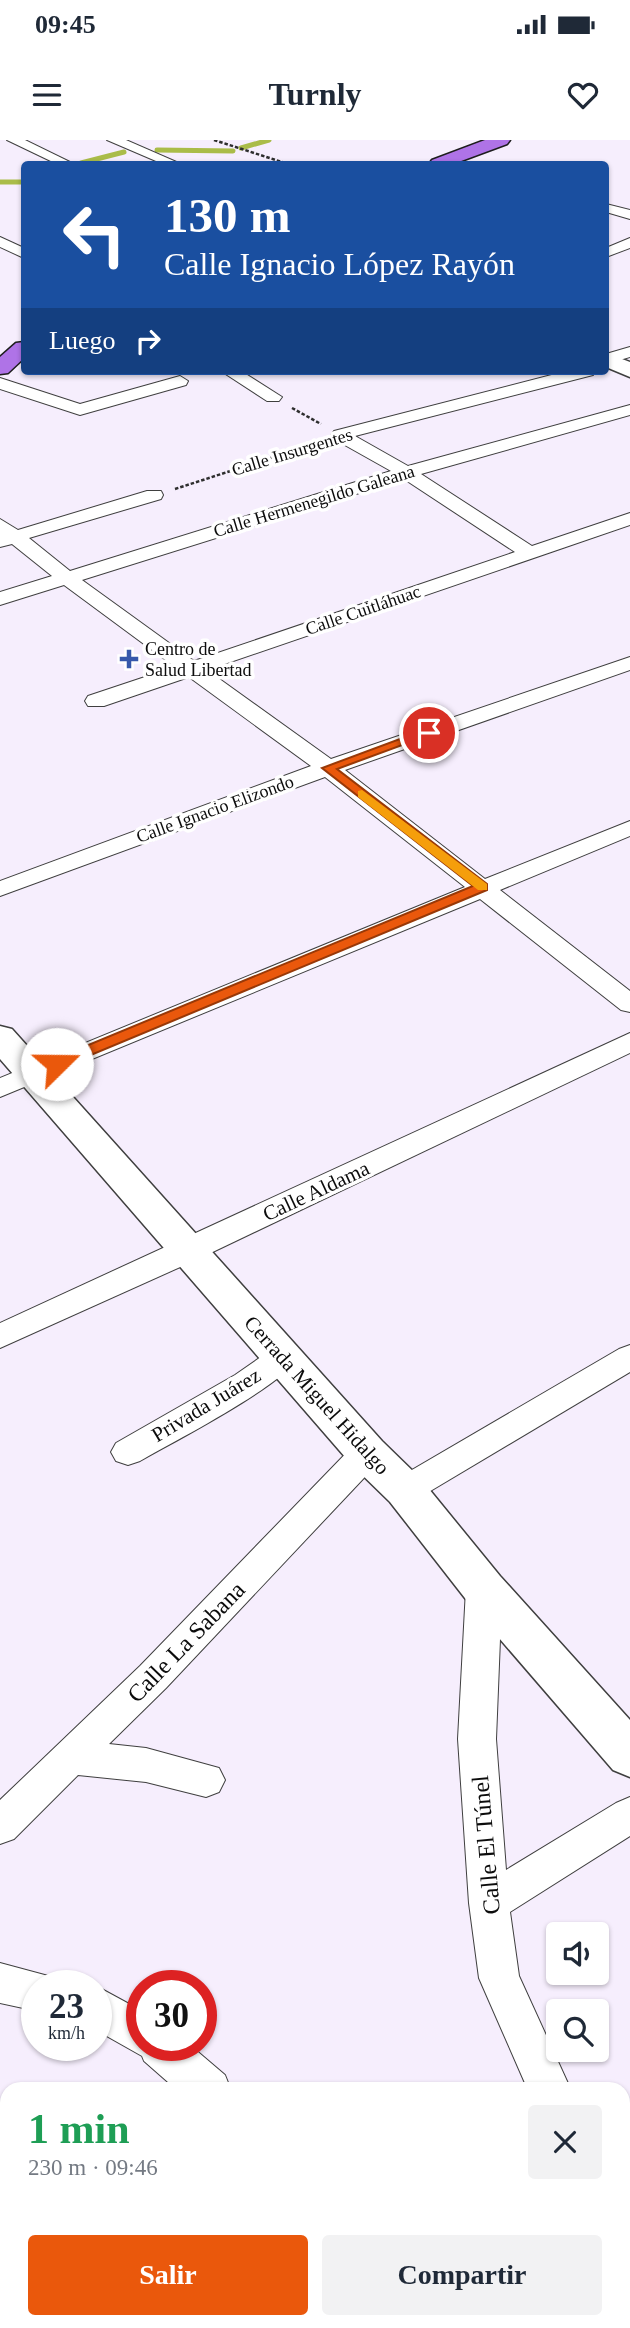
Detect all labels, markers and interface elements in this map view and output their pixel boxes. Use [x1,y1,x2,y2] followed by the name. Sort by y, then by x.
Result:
[35,10,96,39] text: 09:45
[28,76,66,114] icon: menu
[268,76,362,112] text: Turnly
[564,76,602,114] icon: heart
[164,188,291,243] text: 130 m
[49,189,140,280] icon: left
[164,246,515,282] text: Calle Ignacio López Rayón
[129,322,167,360] icon: right
[49,326,115,355] text: Luego
[229,424,355,480] street label: Calle Insurgentes
[211,461,417,541] street label: Calle Hermenegildo Galeana
[303,581,423,639] street label: Calle Cuitláhuac
[145,639,251,680] place label: Centro de Salud Libertad
[119,649,139,669] marker: Centro de Salud Libertad
[399,703,459,763] pin
[410,714,448,752] icon: arrive
[134,771,296,847] street label: Calle Ignacio Elizondo
[20,1027,94,1101] position arrow
[259,1156,374,1226] street label: Calle Aldama
[239,1311,395,1479] street label: Cerrada Miguel Hidalgo
[147,1363,265,1447] street label: Privada Juárez
[122,1576,250,1708] street label: Calle La Sabana
[467,1774,505,1916] street label: Calle El Túnel
[546,1922,609,2062] map controls
[546,1922,609,1985] button: sound
[126,1970,217,2061] speed limit sign: 30
[49,1987,84,2026] text: 23
[546,1999,609,2062] button: search
[48,2023,85,2043] text: km/h
[528,2105,602,2179] button: close
[28,2106,130,2152] text: 1 min
[28,2155,158,2180] text: 230 m · 09:46
[28,2235,308,2315] button: Salir
[322,2235,602,2315] button: Compartir

